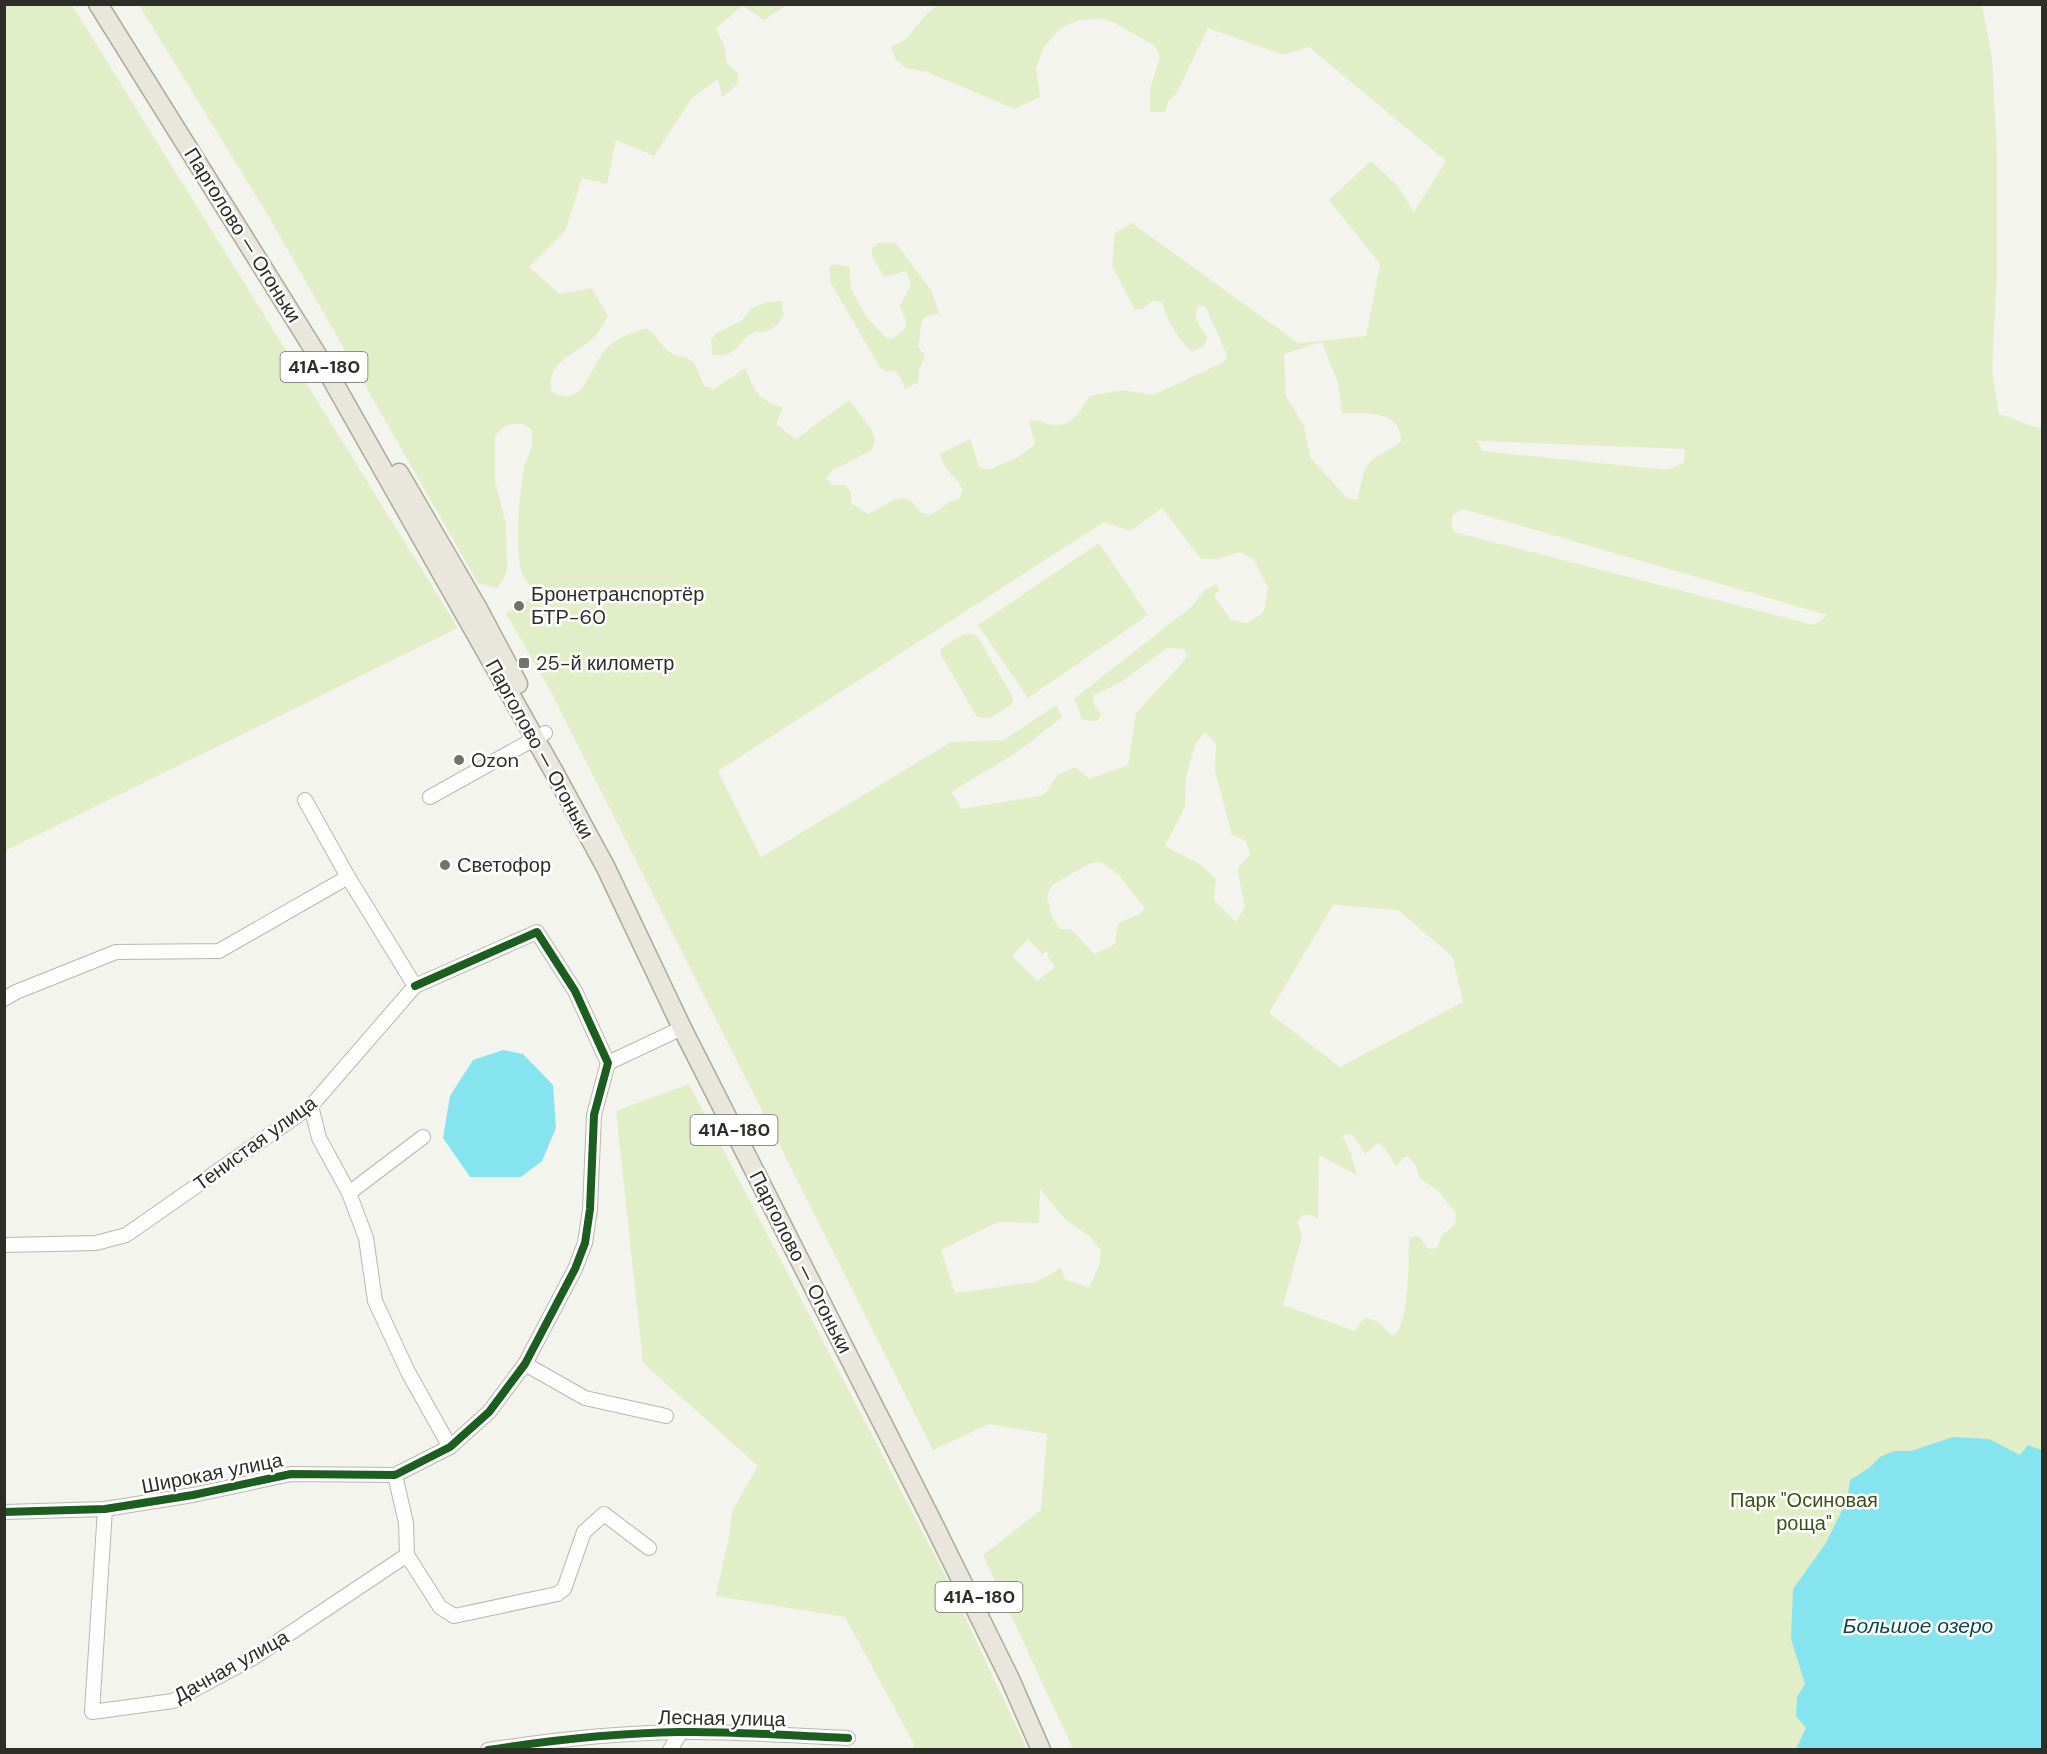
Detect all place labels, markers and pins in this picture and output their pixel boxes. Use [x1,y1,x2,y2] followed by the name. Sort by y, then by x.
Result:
[531,581,704,630] place label: Бронетранспортёр БТР-60
[512,599,526,613] marker: Бронетранспортёр БТР-60
[536,650,674,676] place label: 25-й километр
[517,656,531,670] marker: 25-й километр
[471,747,519,773] place label: Ozon
[452,753,466,767] marker: Ozon
[457,852,551,878] place label: Светофор
[438,858,452,872] marker: Светофор

